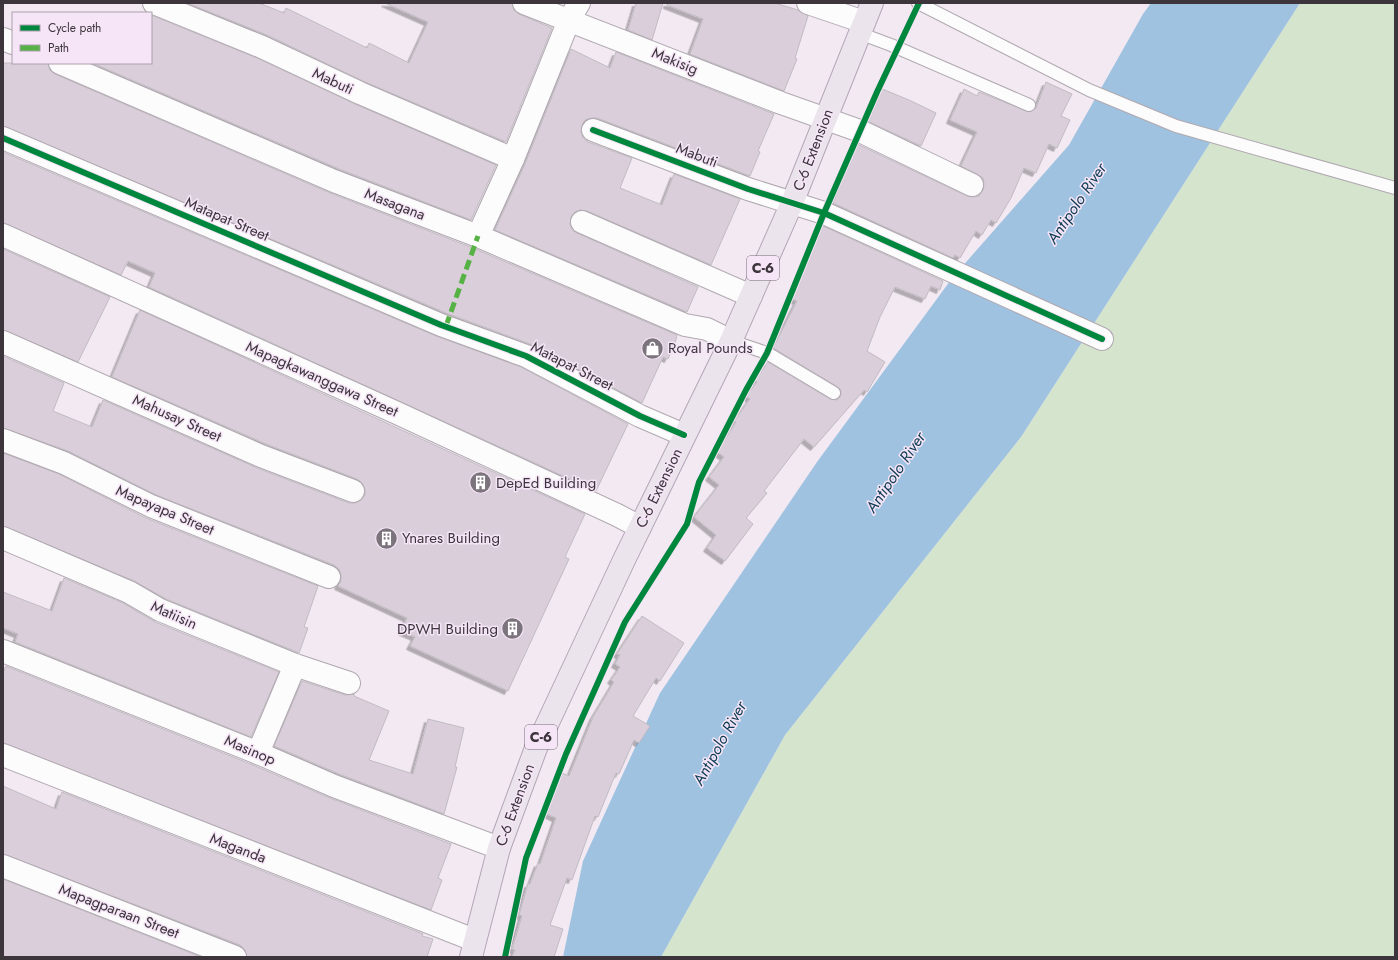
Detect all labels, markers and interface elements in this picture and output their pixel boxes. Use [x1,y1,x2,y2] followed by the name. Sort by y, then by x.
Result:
[12,12,152,64] legend
[48,19,101,37] text: Cycle path
[48,39,69,57] text: Path
[648,42,702,80] street label: Makisig
[309,62,357,100] street label: Mabuti
[787,106,839,194] street label: C-6 Extension
[673,137,721,173] street label: Mabuti
[1040,157,1113,249] water label: Antipolo River
[361,182,429,226] street label: Masagana
[181,191,273,247] street label: Matapat Street
[747,256,779,280] road number: C-6
[242,335,402,423] street label: Mapagkawanggawa Street
[639,335,665,361] shop icon: Royal Pounds
[527,336,617,396] street label: Matapat Street
[668,337,752,359] place label: Royal Pounds
[129,389,225,448] street label: Mahusay Street
[859,426,932,518] water label: Antipolo River
[630,444,688,532] street label: C-6 Extension
[467,470,493,496] building icon: DepEd Building
[496,472,596,494] place label: DepEd Building
[112,479,218,541] street label: Mapayapa Street
[374,525,400,551] building icon: Ynares Building
[402,527,500,549] place label: Ynares Building
[147,595,201,635] street label: Matiisin
[500,616,526,642] building icon: DPWH Building
[397,618,498,640] place label: DPWH Building
[686,696,753,790] water label: Antipolo River
[525,725,557,749] road number: C-6
[221,729,280,771] street label: Masinop
[490,761,540,849] street label: C-6 Extension
[207,827,269,869] street label: Maganda
[56,878,183,944] street label: Mapagparaan Street

